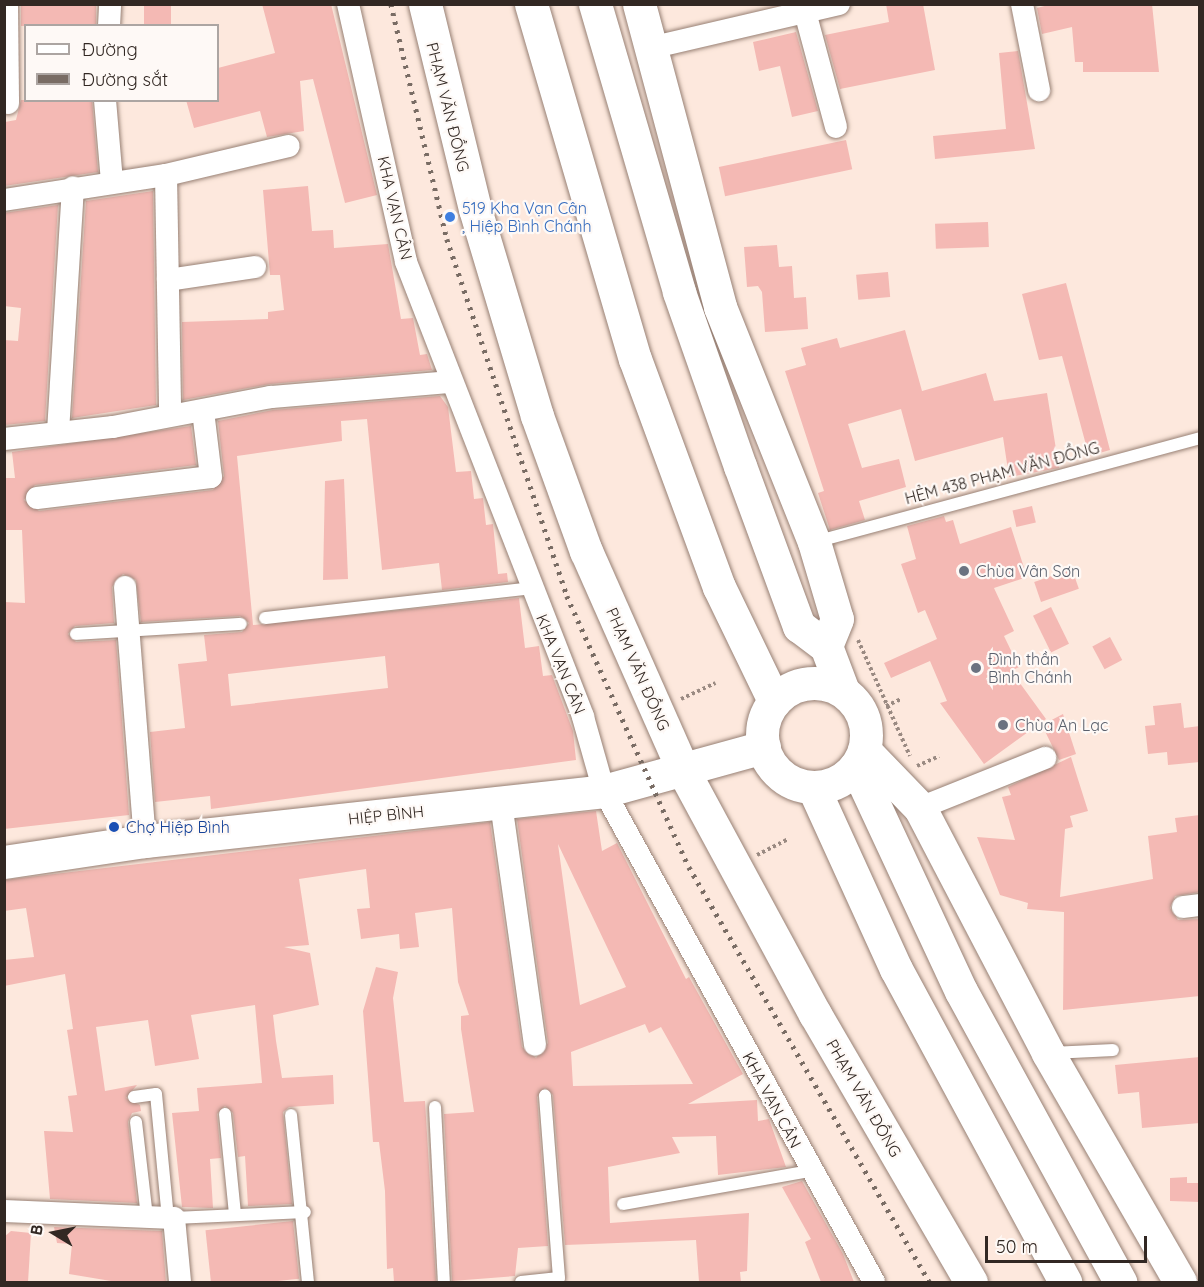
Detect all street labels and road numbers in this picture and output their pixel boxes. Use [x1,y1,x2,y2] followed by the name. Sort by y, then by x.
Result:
[423,40,473,174] street label: PHẠM VĂN ĐỒNG
[374,154,416,262] street label: KHA VẠN CÂN
[903,438,1101,508] street label: HẺM 438 PHẠM VĂN ĐỒNG
[602,605,674,733] street label: PHẠM VĂN ĐỒNG
[532,611,590,717] street label: KHA VẠN CÂN
[347,801,425,829] street label: HIỆP BÌNH
[823,1036,905,1160] street label: PHẠM VĂN ĐỒNG
[739,1049,805,1151] street label: KHA VẠN CÂN

